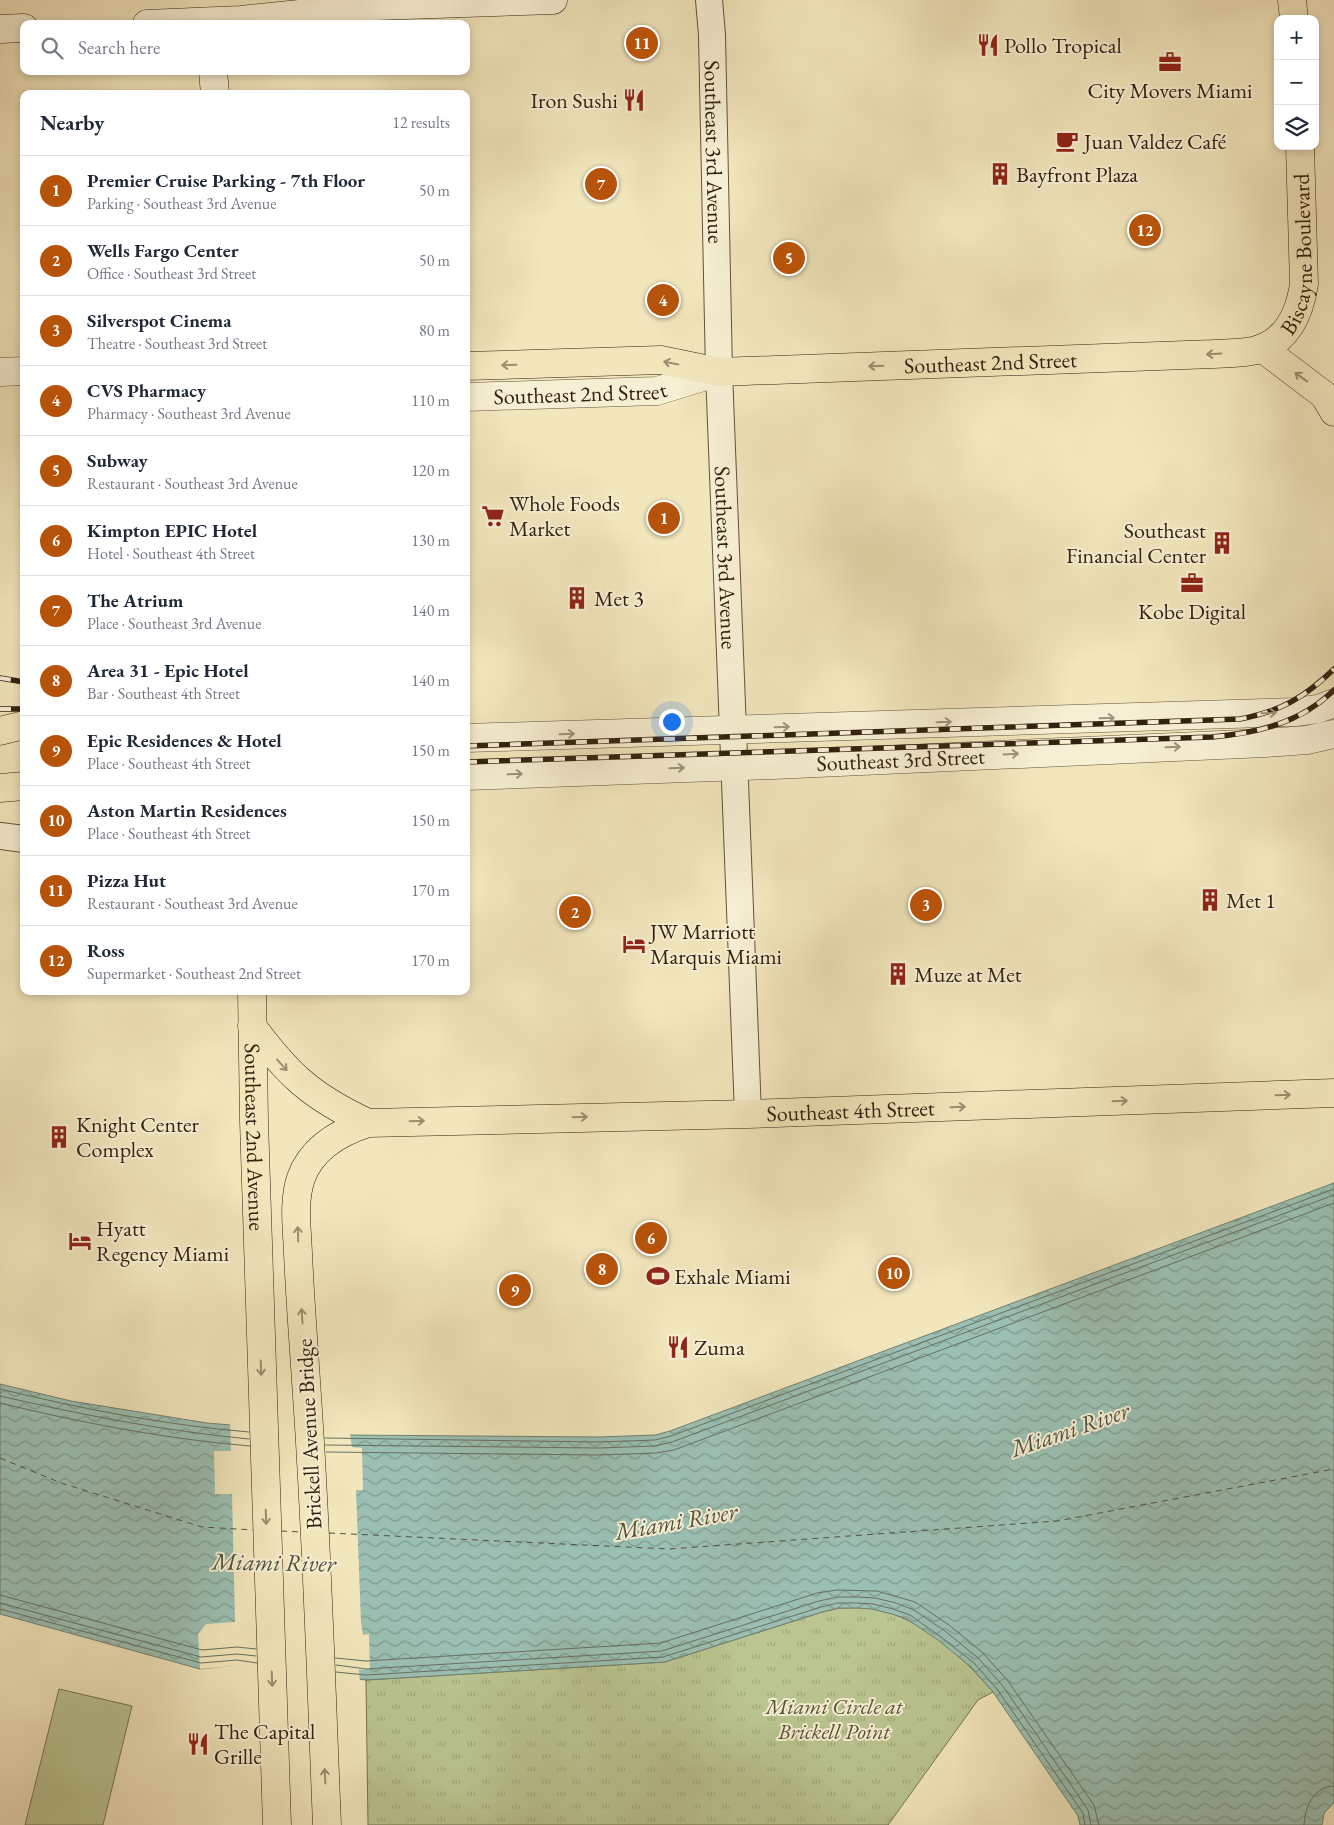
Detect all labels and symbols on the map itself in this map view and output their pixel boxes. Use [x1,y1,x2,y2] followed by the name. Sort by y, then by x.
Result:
[626,24,658,62] pin: 11
[1004,31,1122,60] place label: Pollo Tropical
[975,32,1001,58] restaurant icon: Pollo Tropical
[1157,49,1183,75] office icon: City Movers Miami
[698,60,731,244] street label: Southeast 3rd Avenue
[1088,76,1252,105] place label: City Movers Miami
[531,86,618,115] place label: Iron Sushi
[621,87,647,113] restaurant icon: Iron Sushi
[1082,127,1227,156] place label: Juan Valdez Café
[1054,128,1080,154] cafe icon: Juan Valdez Café
[1016,160,1138,189] place label: Bayfront Plaza
[987,161,1013,187] building icon: Bayfront Plaza
[585,165,617,203] pin: 7
[1273,172,1318,340] street label: Biscayne Boulevard
[1129,211,1161,249] pin: 12
[773,239,805,277] pin: 5
[647,281,679,319] pin: 4
[904,344,1078,380] street label: Southeast 2nd Street
[1206,349,1222,359] one-way arrow
[664,357,680,367] one-way arrow
[501,360,518,370] one-way arrow
[869,362,885,371] one-way arrow
[1295,372,1309,382] one-way arrow
[493,374,670,411] street label: Southeast 2nd Street
[708,465,744,650] street label: Southeast 3rd Avenue
[509,489,620,543] place label: Whole Foods Market
[648,499,680,537] pin: 1
[480,503,506,529] supermarket icon: Whole Foods Market
[1066,516,1207,570] place label: Southeast Financial Center
[1209,530,1235,556] building icon: Southeast Financial Center
[1179,570,1205,596] office icon: Kobe Digital
[594,584,644,613] place label: Met 3
[564,585,590,611] building icon: Met 3
[1138,597,1246,626] place label: Kobe Digital
[1261,708,1277,718] one-way arrow
[659,709,685,735] your location
[1099,713,1115,722] one-way arrow
[936,718,952,727] one-way arrow
[774,722,790,732] one-way arrow
[559,729,575,739] one-way arrow
[816,741,986,778] street label: Southeast 3rd Street
[1164,742,1181,752] one-way arrow
[1003,750,1019,759] one-way arrow
[669,764,685,773] one-way arrow
[506,769,523,779] one-way arrow
[910,886,942,924] pin: 3
[1226,886,1276,915] place label: Met 1
[1197,887,1223,913] building icon: Met 1
[559,893,591,931] pin: 2
[648,917,782,971] place label: JW Marriott Marquis Miami
[621,931,647,957] hotel icon: JW Marriott Marquis Miami
[914,960,1022,989] place label: Muze at Met
[885,961,911,987] building icon: Muze at Met
[238,1043,272,1232] street label: Southeast 2nd Avenue
[276,1058,288,1071] one-way arrow
[1275,1091,1291,1100] one-way arrow
[766,1093,935,1128] street label: Southeast 4th Street
[1112,1096,1128,1106] one-way arrow
[950,1102,966,1111] one-way arrow
[76,1110,200,1164] place label: Knight Center Complex
[571,1112,587,1122] one-way arrow
[409,1117,425,1126] one-way arrow
[46,1124,72,1150] building icon: Knight Center Complex
[96,1214,229,1268] place label: Hyatt Regency Miami
[635,1219,667,1257] pin: 6
[293,1226,303,1242] one-way arrow
[67,1228,93,1254] hotel icon: Hyatt Regency Miami
[586,1250,618,1288] pin: 8
[878,1254,910,1292] pin: 10
[674,1262,791,1291] place label: Exhale Miami
[645,1263,671,1289] sports icon: Exhale Miami
[499,1271,531,1309] pin: 9
[297,1308,306,1324] one-way arrow
[694,1333,745,1362] place label: Zuma
[665,1334,691,1360] restaurant icon: Zuma
[290,1337,328,1530] street label: Brickell Avenue Bridge
[257,1359,266,1375] one-way arrow
[1005,1394,1135,1464] water label: Miami River
[610,1495,741,1547] water label: Miami River
[261,1509,271,1525] one-way arrow
[210,1545,338,1579] water label: Miami River
[267,1671,276,1687] one-way arrow
[763,1692,904,1746] park label: Miami Circle at Brickell Point
[214,1717,315,1771] place label: The Capital Grille
[185,1731,211,1757] restaurant icon: The Capital Grille
[321,1769,330,1785] one-way arrow

